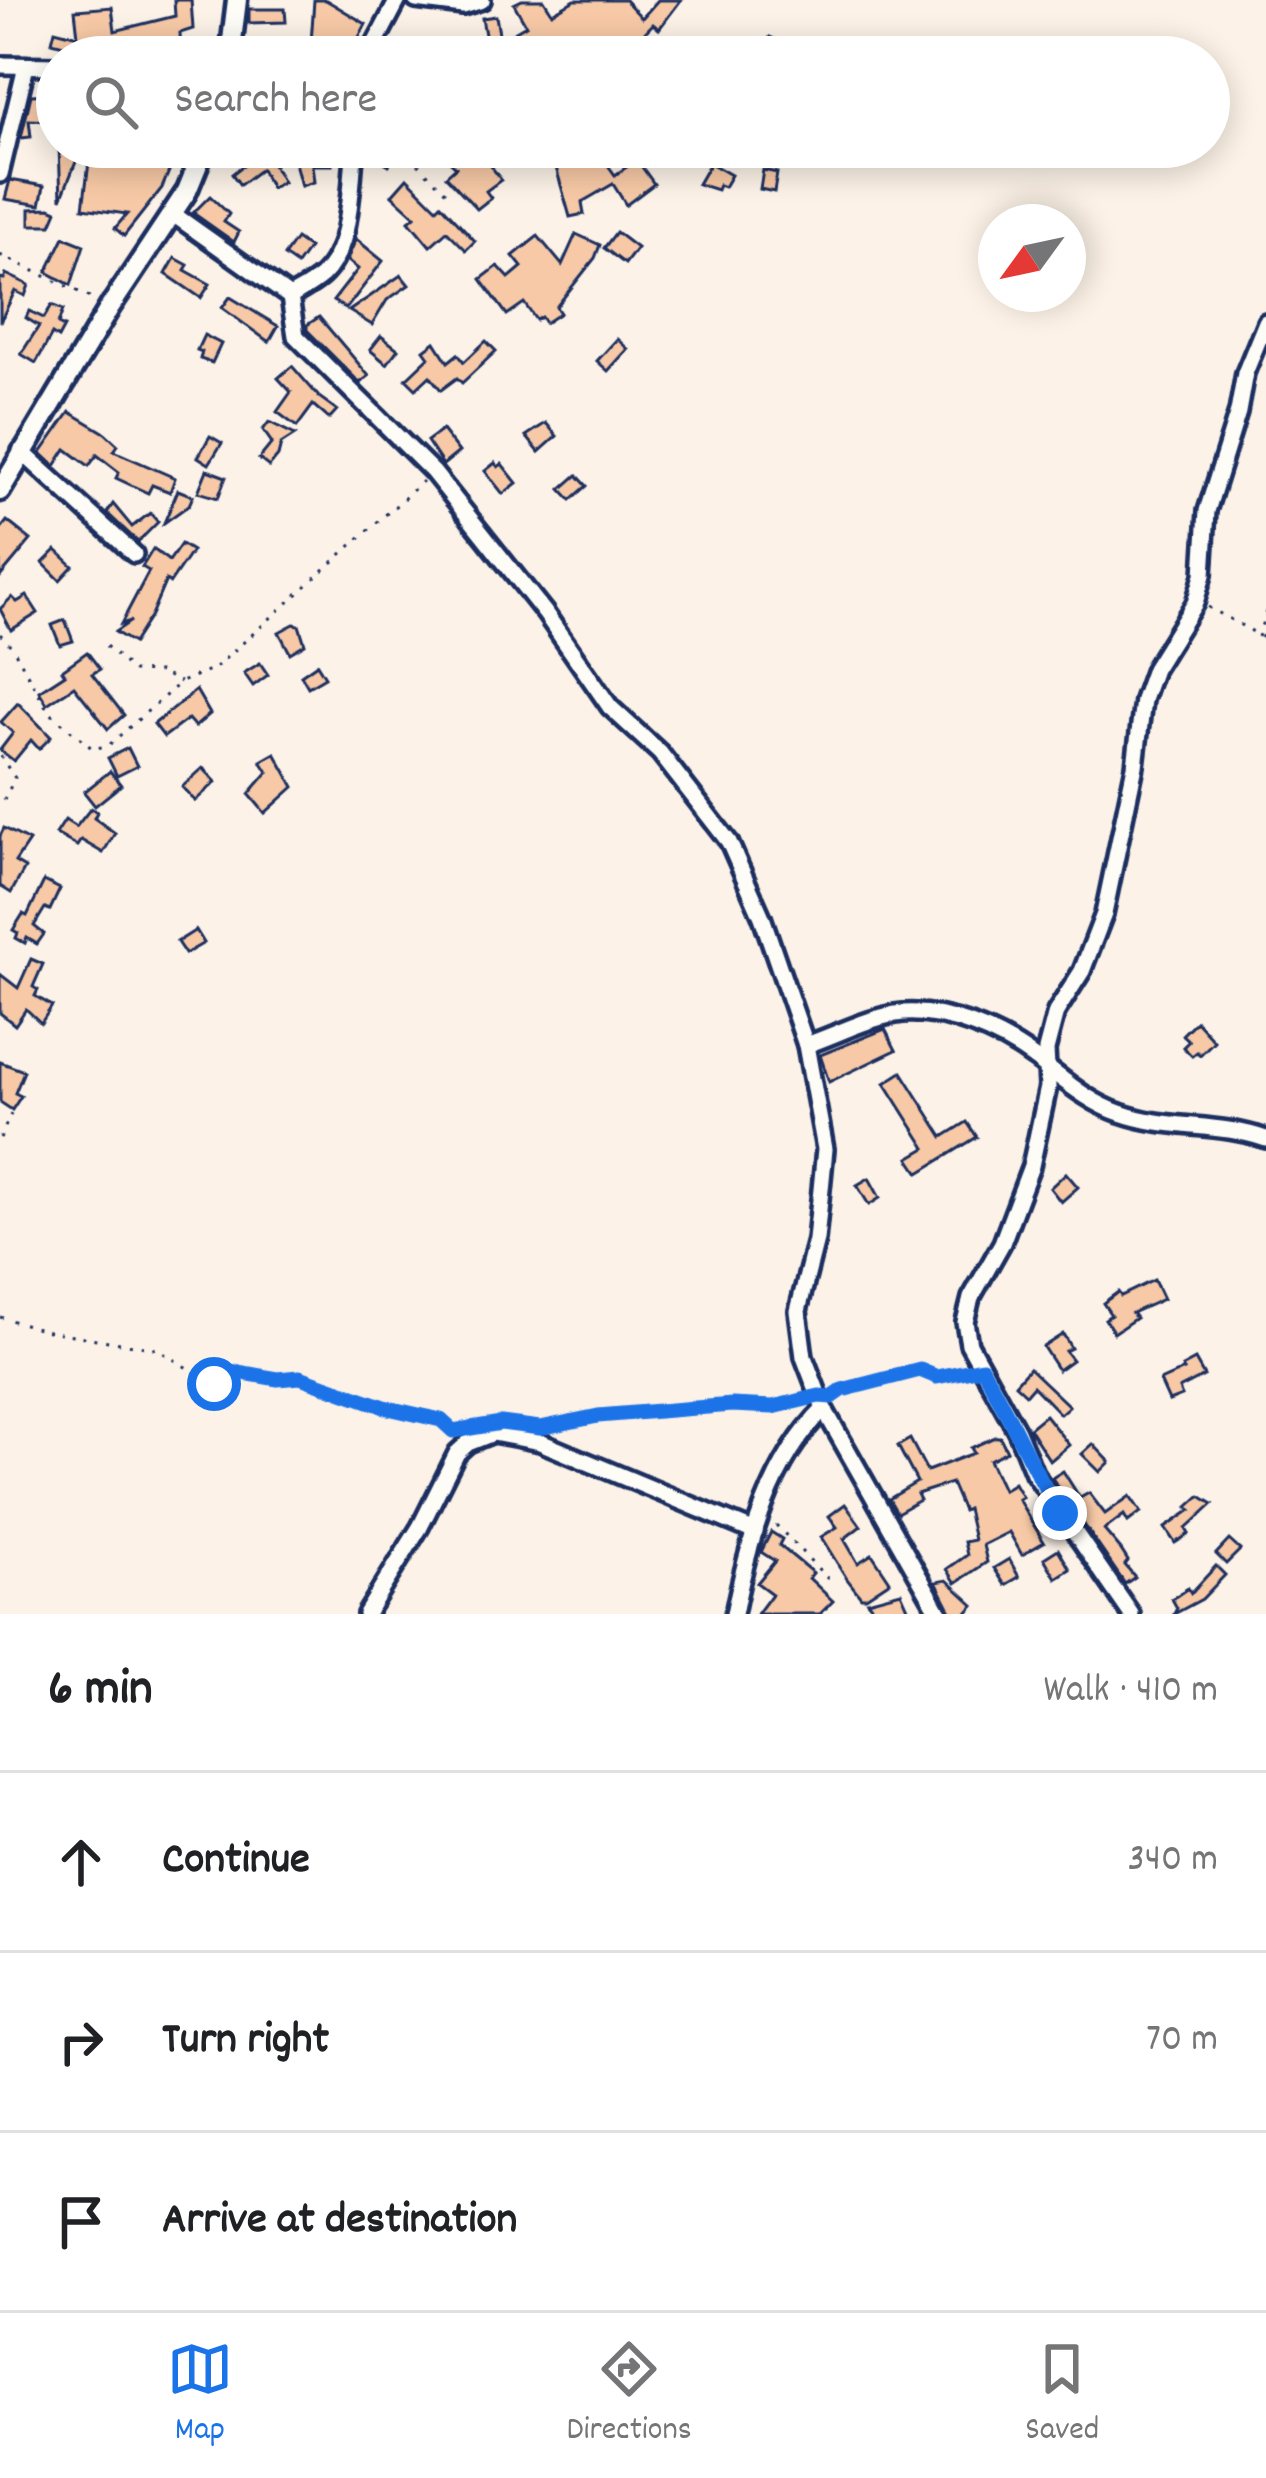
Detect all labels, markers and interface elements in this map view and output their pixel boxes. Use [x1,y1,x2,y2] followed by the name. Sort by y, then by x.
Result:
[36,36,1230,168] search box
[78,69,144,135] icon: search
[174,70,377,134] text: Search here
[978,204,1086,312] north arrow
[187,1357,241,1411] route start
[1033,1486,1087,1540] route end
[48,1656,153,1728] text: 6 min
[1044,1665,1218,1720] text: Walk · 410 m
[48,1829,114,1895] icon: ahead
[162,1830,310,1894] text: Continue
[1128,1834,1218,1889] text: 340 m
[48,2009,114,2075] icon: right
[162,2010,329,2074] text: Turn right
[1146,2014,1218,2069] text: 70 m
[48,2189,114,2255] icon: arrive
[162,2190,517,2254] text: Arrive at destination
[167,2336,233,2455] tab: Map
[567,2336,692,2455] tab: Directions
[1025,2336,1099,2455] tab: Saved

